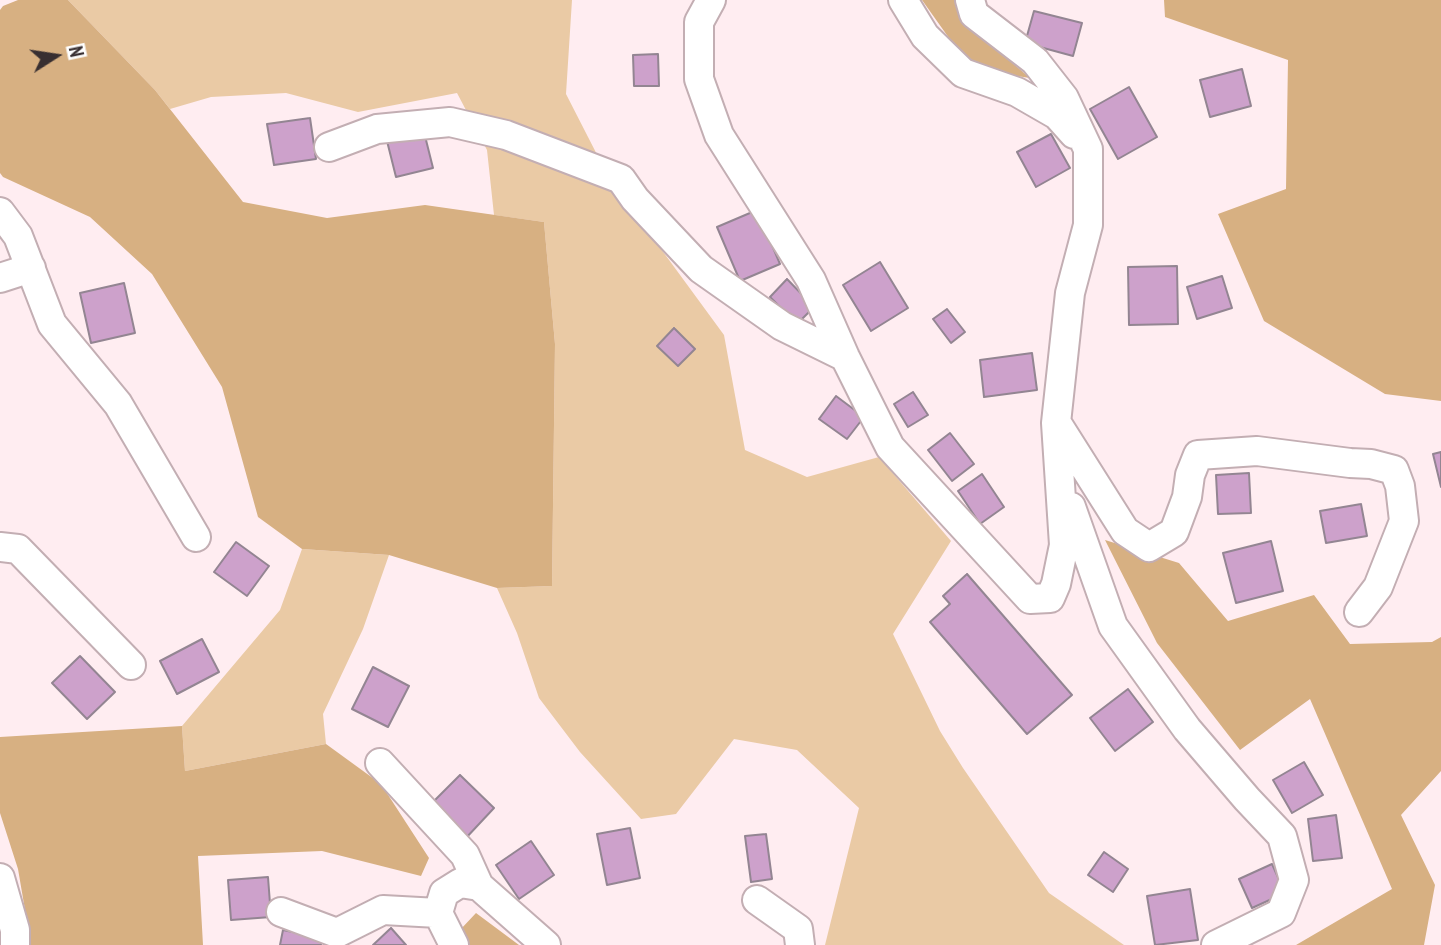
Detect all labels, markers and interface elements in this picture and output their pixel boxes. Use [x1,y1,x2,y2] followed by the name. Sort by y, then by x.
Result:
[21,21,91,91] north arrow
[64,44,89,59] text: N

